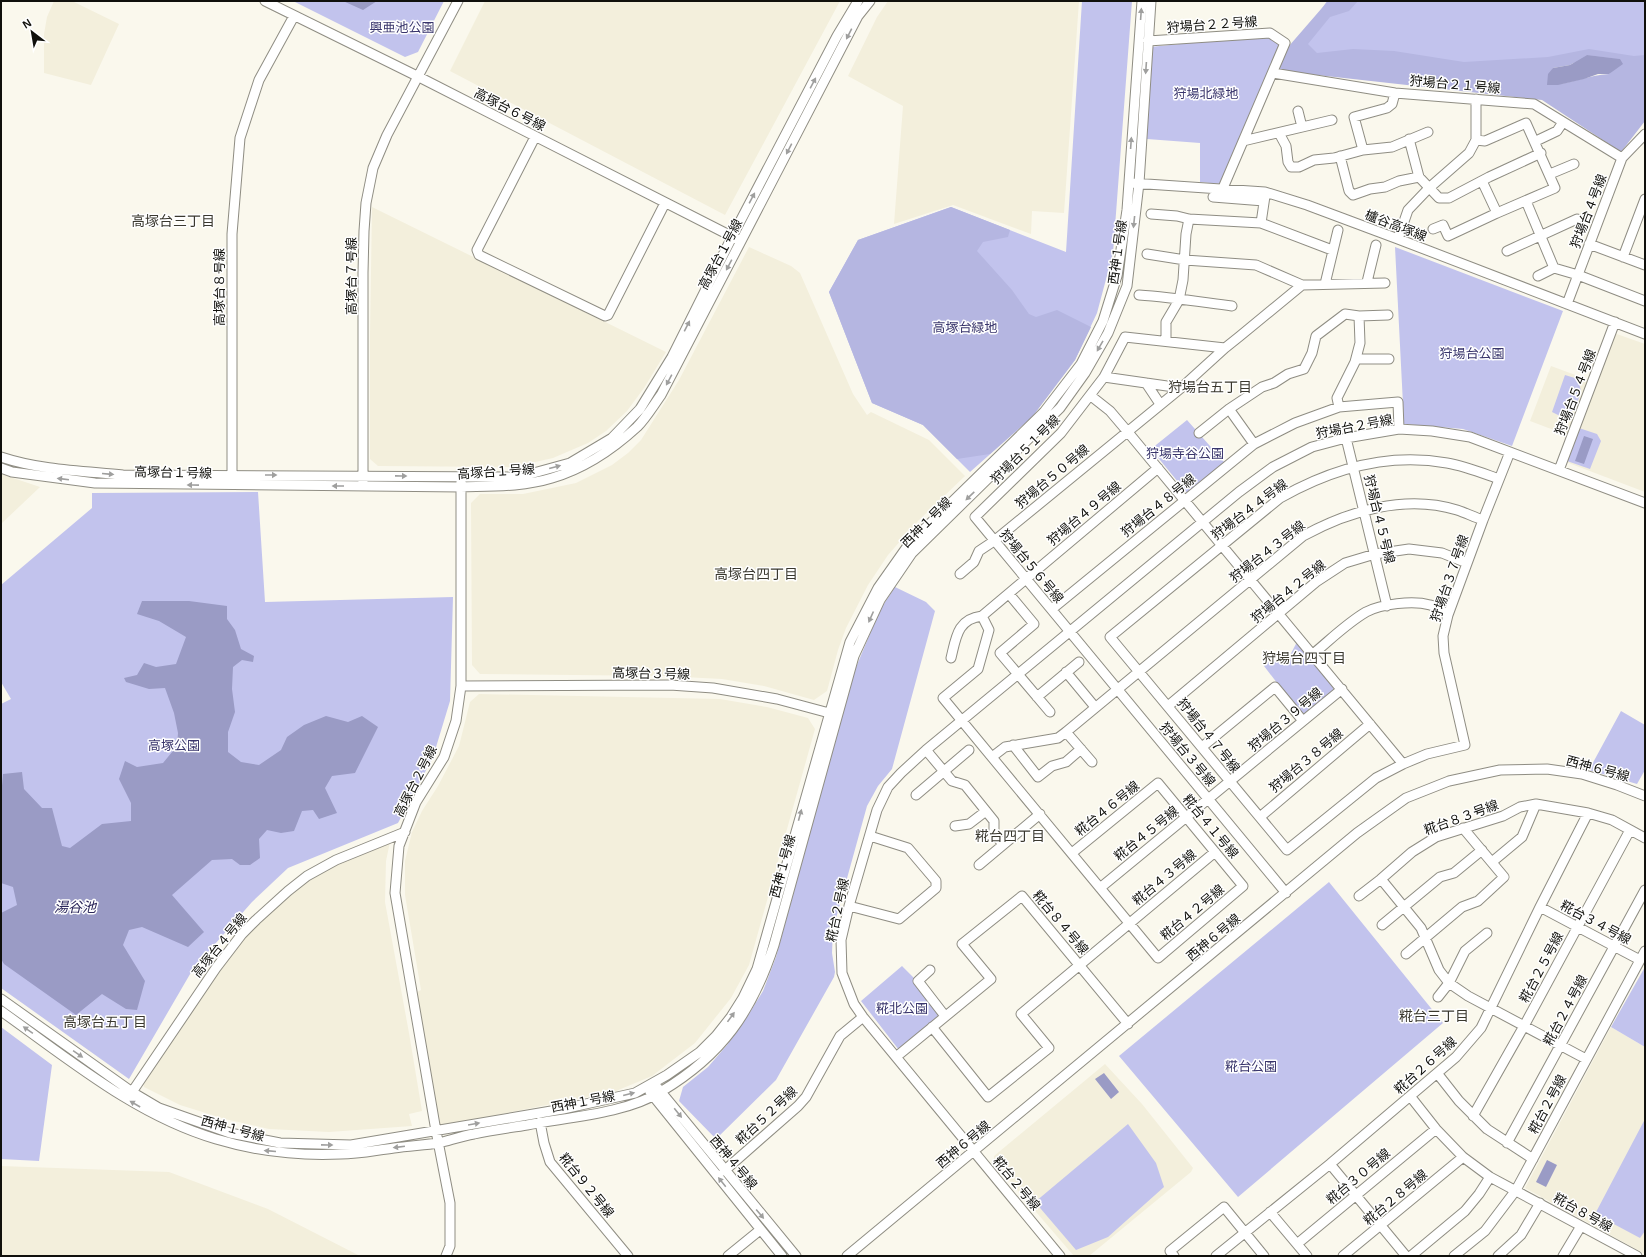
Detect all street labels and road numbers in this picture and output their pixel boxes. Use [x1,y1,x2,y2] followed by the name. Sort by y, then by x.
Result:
[1166,14,1258,35] street label: 狩場台２２号線
[1409,73,1501,96] street label: 狩場台２１号線
[472,85,548,134] street label: 高塚台６号線
[1567,172,1609,250] street label: 狩場台４号線
[1363,207,1429,244] street label: 櫨谷高塚線
[696,216,745,292] street label: 高塚台１号線
[1106,219,1129,285] street label: 西神１号線
[344,237,359,315] street label: 高塚台７号線
[212,248,227,326] street label: 高塚台８号線
[1552,347,1599,437] street label: 狩場台５４号線
[988,412,1063,487] street label: 狩場台５１号線
[1314,412,1394,441] street label: 狩場台２号線
[1013,441,1092,511] street label: 狩場台５０号線
[457,461,535,482] street label: 高塚台１号線
[134,464,212,481] street label: 高塚台１号線
[1118,471,1198,540] street label: 狩場台４８号線
[1361,473,1398,565] street label: 狩場台４５号線
[1208,476,1290,543] street label: 狩場台４４号線
[1045,478,1124,548] street label: 狩場台４９号線
[898,494,955,551] street label: 西神１号線
[1227,517,1308,585] street label: 狩場台４３号線
[997,527,1067,606] street label: 狩場台５６号線
[1428,533,1471,624] street label: 狩場台３７号線
[1248,557,1328,626] street label: 狩場台４２号線
[612,665,690,682] street label: 高塚台３号線
[1246,684,1325,754] street label: 狩場台３９号線
[1174,695,1243,775] street label: 狩場台４７号線
[1157,720,1218,789] street label: 狩場台３号線
[1267,725,1346,795] street label: 狩場台３８号線
[391,743,440,819] street label: 高塚台２号線
[1565,753,1631,784] street label: 西神６号線
[1072,778,1142,839] street label: 糀台４６号線
[1180,792,1241,861] street label: 糀台４１号線
[1422,797,1500,838] street label: 糀台８３号線
[1111,803,1181,864] street label: 糀台４５号線
[767,833,798,899] street label: 西神１号線
[1130,847,1199,908] street label: 糀台４３号線
[823,877,852,943] street label: 糀台２号線
[1158,882,1227,943] street label: 糀台４２号線
[1030,888,1091,957] street label: 糀台８４号線
[1558,898,1634,947] street label: 糀台３４号線
[189,910,250,980] street label: 高塚台４号線
[1184,911,1243,964] street label: 西神６号線
[1517,929,1566,1005] street label: 糀台２５号線
[1541,972,1590,1048] street label: 糀台２４号線
[1391,1034,1459,1097] street label: 糀台２６号線
[1526,1072,1569,1136] street label: 糀台２号線
[733,1083,800,1147] street label: 糀台５２号線
[550,1088,616,1115] street label: 西神１号線
[200,1113,266,1144] street label: 西神１号線
[934,1118,993,1171] street label: 西神６号線
[707,1133,760,1192] street label: 西神４号線
[1324,1146,1393,1207] street label: 糀台３０号線
[556,1150,617,1220] street label: 糀台９２号線
[990,1154,1043,1213] street label: 糀台２号線
[1361,1167,1430,1228] street label: 糀台２８号線
[1551,1190,1615,1235] street label: 糀台８号線

